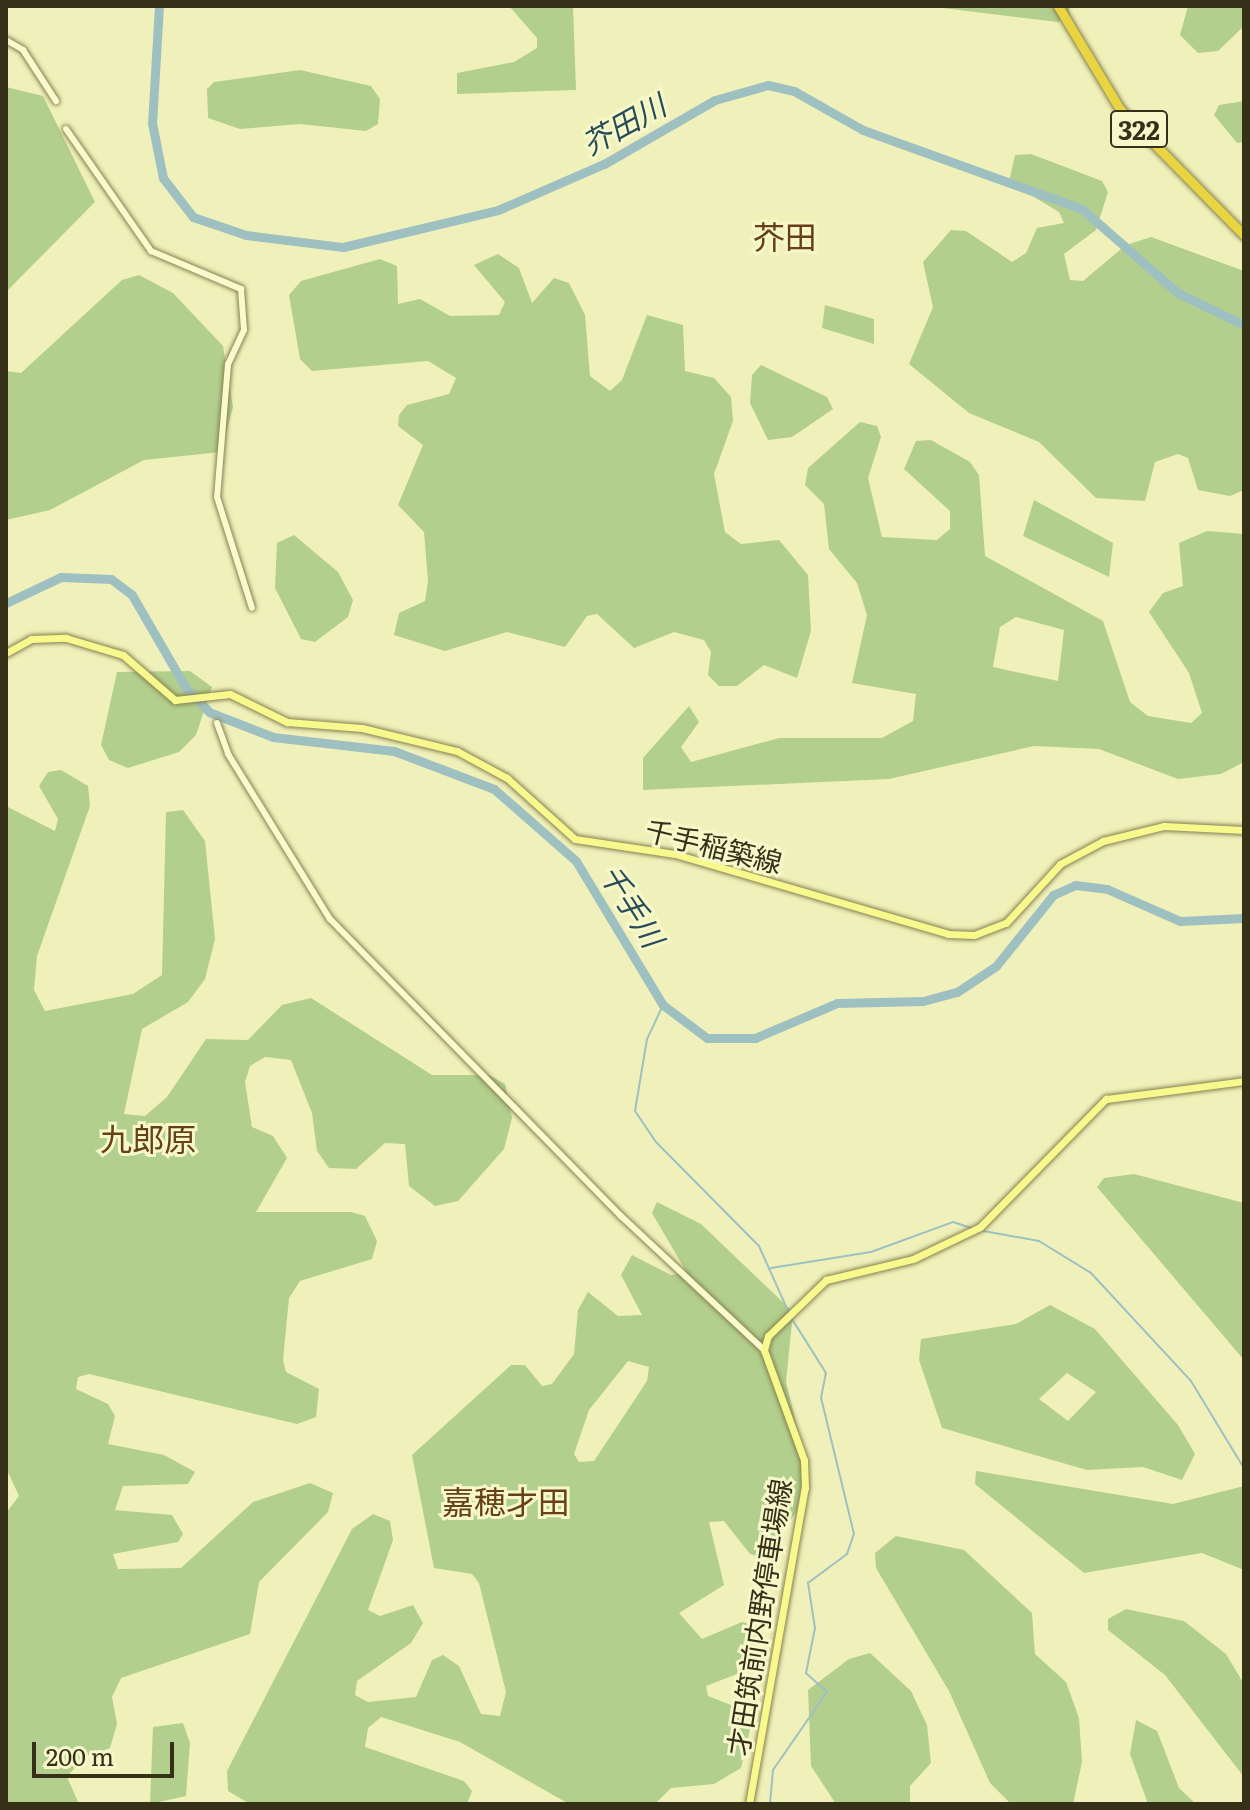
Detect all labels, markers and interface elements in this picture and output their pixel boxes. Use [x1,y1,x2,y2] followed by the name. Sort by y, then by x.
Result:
[575,85,671,161] water label: 芥田川
[1109,107,1169,151] road number: 322
[753,216,817,254] district label: 芥田
[642,812,786,878] street label: 千手稲築線
[594,857,672,953] water label: 千手川
[100,1118,196,1156] district label: 九郎原
[720,1476,796,1758] street label: 才田筑前内野停車場線
[442,1481,570,1519] district label: 嘉穂才田
[36,1726,178,1776] scale bar
[46,1738,114,1773] text: 200 m

